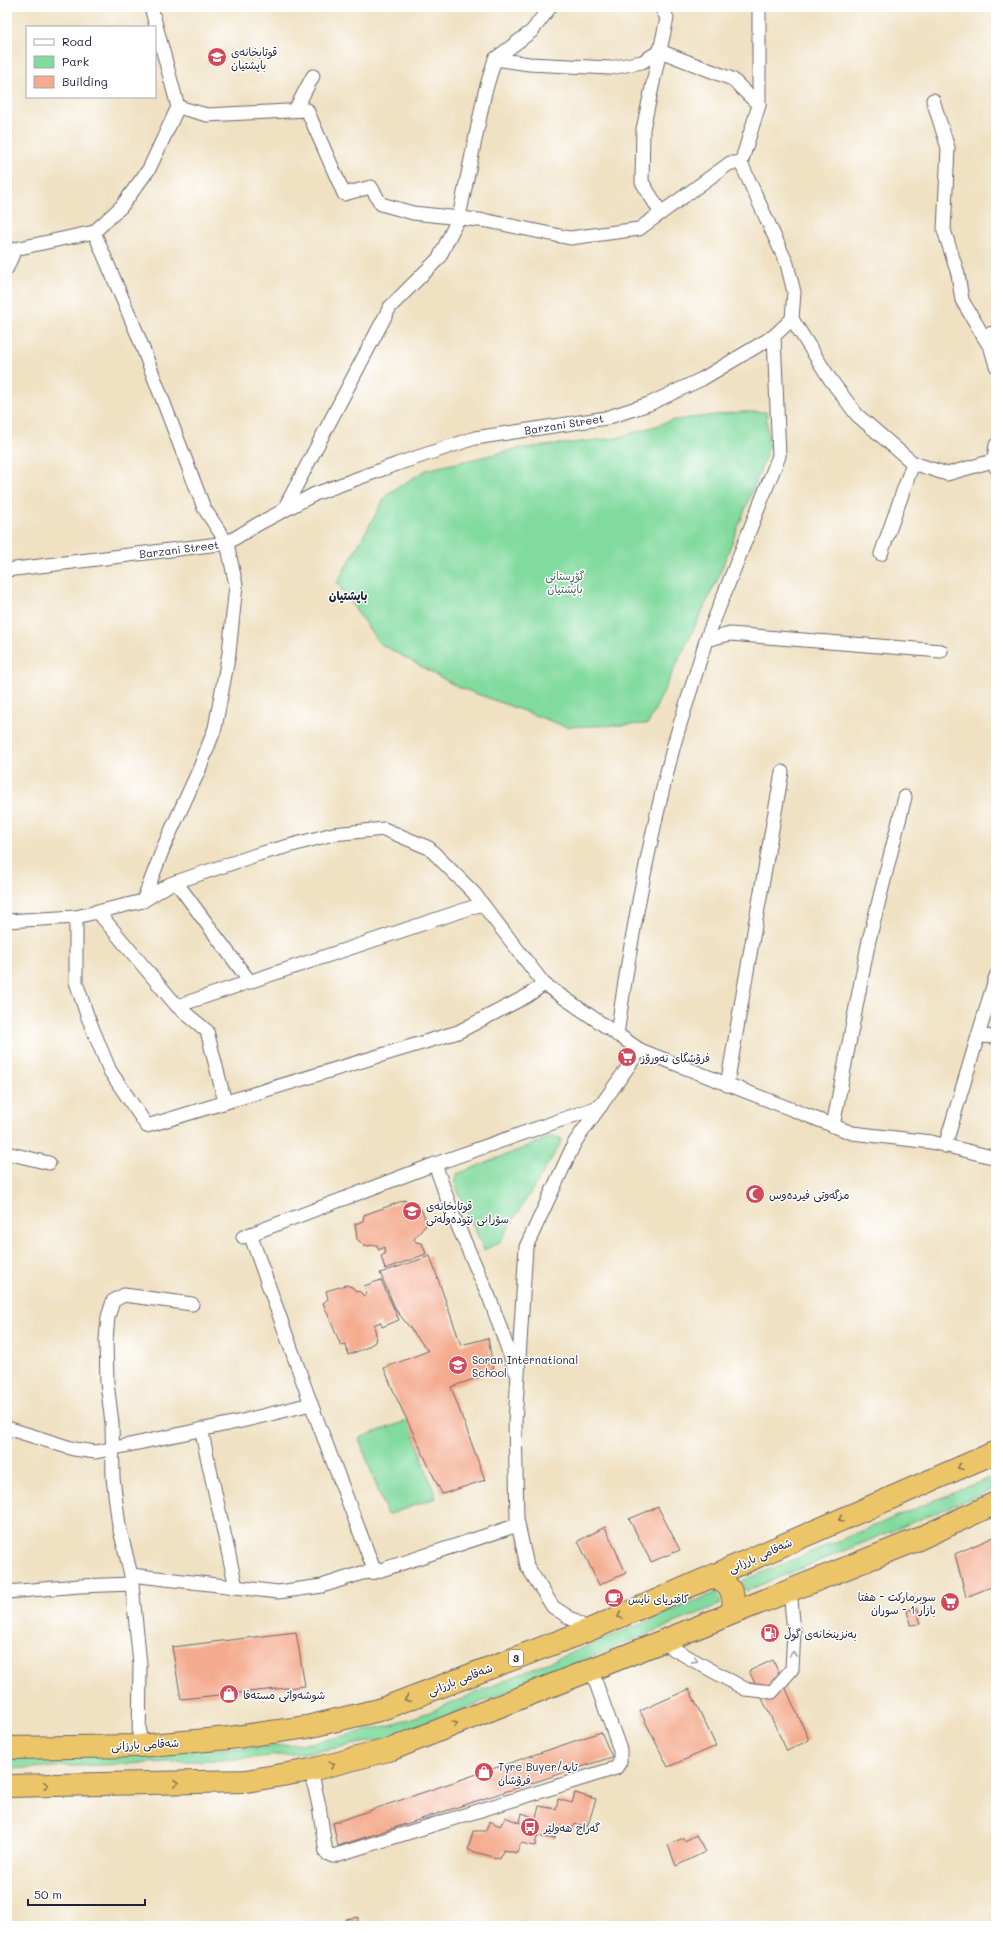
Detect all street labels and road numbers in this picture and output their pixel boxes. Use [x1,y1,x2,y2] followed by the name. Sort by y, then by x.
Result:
[523,410,605,438] street label: Barzani Street
[138,537,220,561] street label: Barzani Street
[726,1534,795,1577] street label: شەقامی بارزانی
[509,1650,523,1666] road number: 3
[425,1660,495,1699] street label: شەقامی بارزانی
[111,1735,179,1754] street label: شەقامی بارزانی

